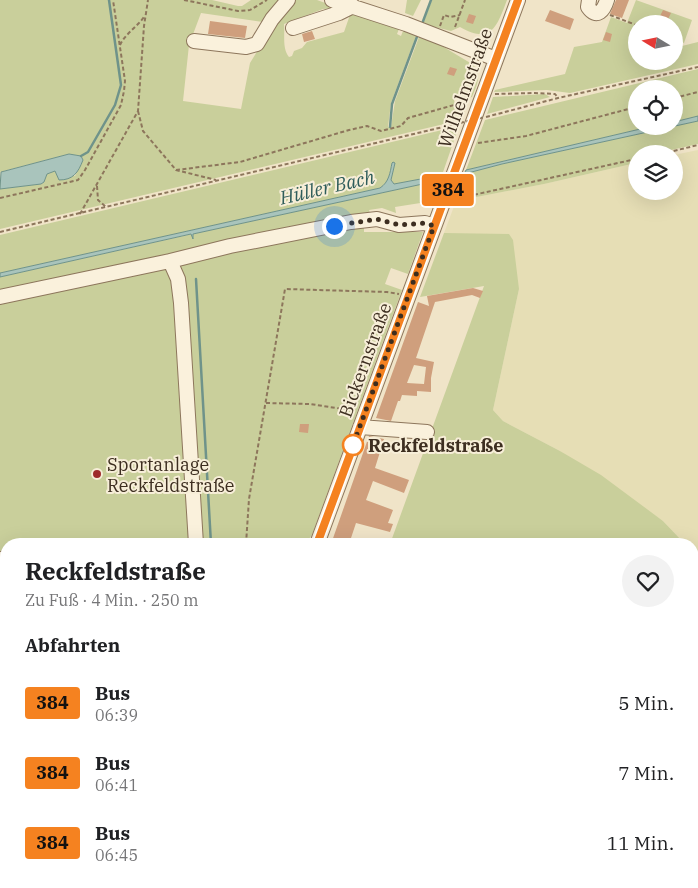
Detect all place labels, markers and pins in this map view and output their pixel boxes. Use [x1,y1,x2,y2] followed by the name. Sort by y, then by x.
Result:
[342,434,364,456] marker: Reckfeldstraße
[368,434,504,457] place label: Reckfeldstraße
[107,453,234,497] place label: Sportanlage Reckfeldstraße
[91,468,103,480] marker: Sportanlage Reckfeldstraße

